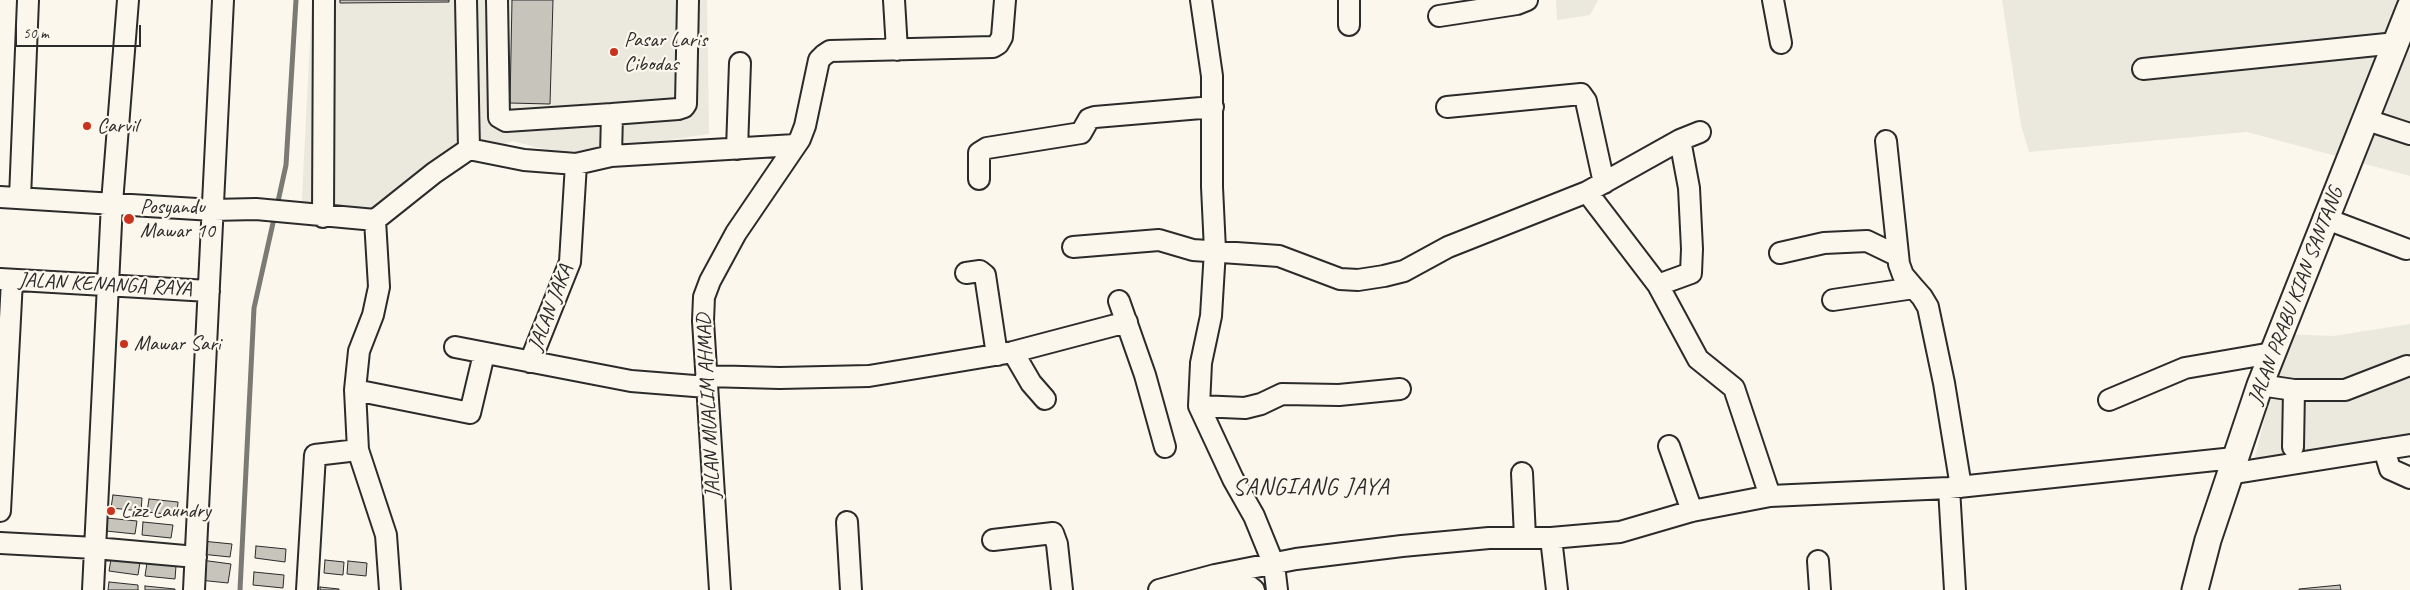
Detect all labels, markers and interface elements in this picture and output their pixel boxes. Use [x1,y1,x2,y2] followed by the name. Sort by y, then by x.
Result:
[18,15,144,47] scale bar
[23,24,49,43] text: 50 m
[624,27,707,77] place label: Pasar Laris Cibodas
[608,46,620,58] marker: Pasar Laris Cibodas
[97,113,138,139] place label: Carvil
[81,120,93,132] marker: Carvil
[2243,184,2349,408] street label: JALAN PRABU KIAN SANTANG
[140,194,215,244] place label: Posyandu Mawar 10
[122,212,136,226] marker: Posyandu Mawar 10
[523,261,579,355] street label: JALAN JAKA
[18,268,192,302] street label: JALAN KENANGA RAYA
[692,313,726,499] street label: JALAN MUALIM AHMAD
[134,331,221,357] place label: Mawar Sari
[118,338,130,350] marker: Mawar Sari
[1231,474,1391,502] district label: SANGIANG JAYA
[121,498,211,524] place label: Lizz Laundry
[105,505,117,517] marker: Lizz Laundry

